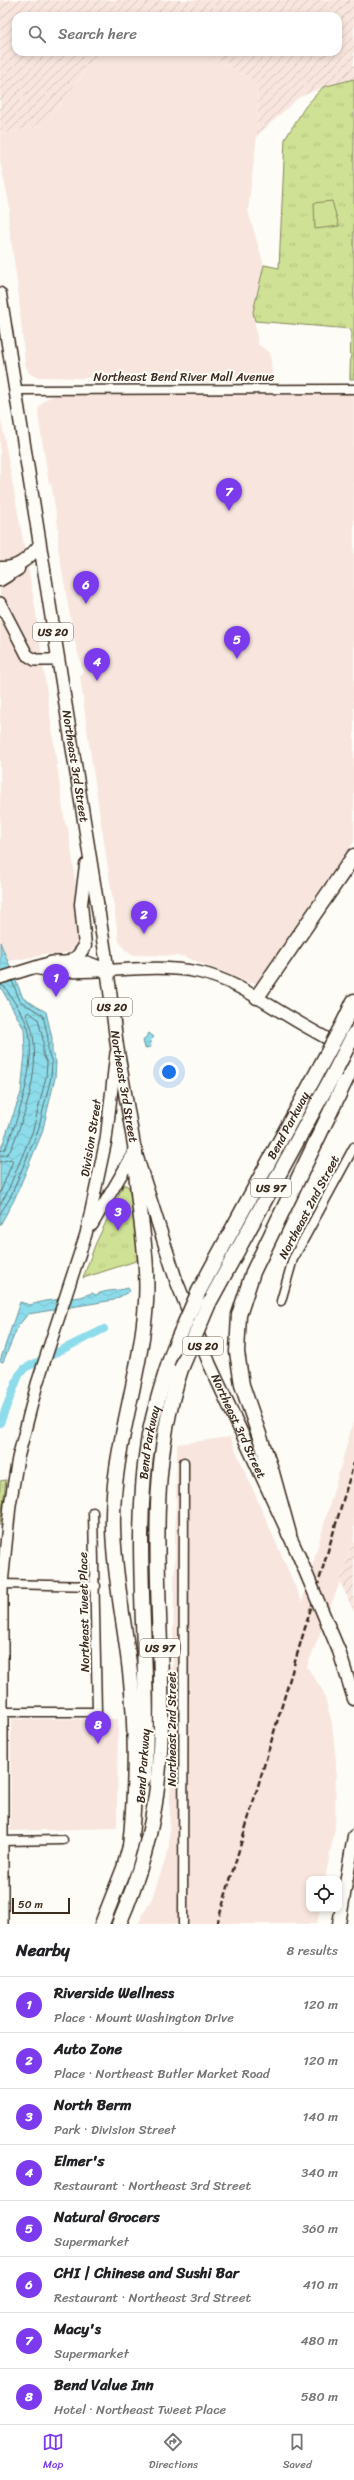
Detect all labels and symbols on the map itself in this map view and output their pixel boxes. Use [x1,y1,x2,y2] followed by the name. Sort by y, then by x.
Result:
[93,366,275,388] street label: Northeast Bend River Mall Avenue
[216,478,242,511] pin: 7
[73,571,99,604] pin: 6
[33,623,73,641] road number: US 20
[224,626,250,659] pin: 5
[84,648,110,681] pin: 4
[56,708,95,824] street label: Northeast 3rd Street
[131,901,157,934] pin: 2
[43,964,69,997] pin: 1
[92,998,132,1016] road number: US 20
[104,1029,144,1144] street label: Northeast 3rd Street
[159,1062,179,1082] your location
[261,1087,316,1164] street label: Bend Parkway
[74,1096,108,1178] street label: Division Street
[272,1151,346,1263] street label: Northeast 2nd Street
[251,1179,291,1197] road number: US 97
[105,1198,131,1231] pin: 3
[183,1337,223,1355] road number: US 20
[205,1370,272,1482] street label: Northeast 3rd Street
[133,1402,167,1480] street label: Bend Parkway
[72,1552,96,1672] street label: Northeast Tweet Place
[140,1639,180,1657] road number: US 97
[161,1671,183,1787] street label: Northeast 2nd Street
[85,1711,111,1744] pin: 8
[129,1727,157,1804] street label: Bend Parkway
[12,1896,70,1915] scale bar

